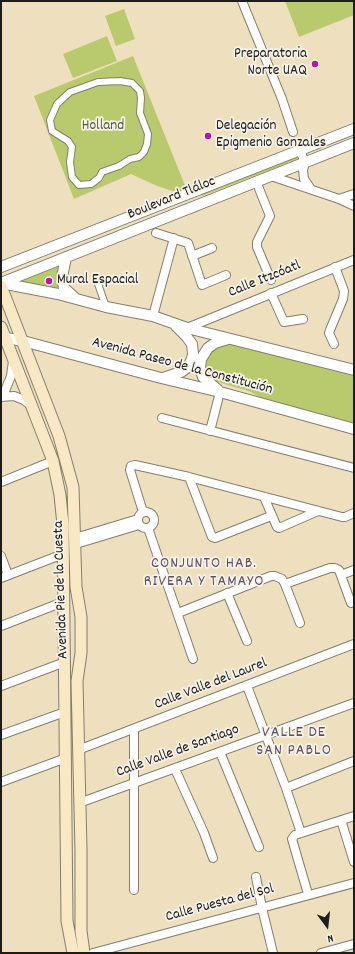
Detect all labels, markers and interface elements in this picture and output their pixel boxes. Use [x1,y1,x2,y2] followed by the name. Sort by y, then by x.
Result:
[234,46,307,81] place label: Preparatoria Norte UAQ
[310,59,320,69] marker: Preparatoria Norte UAQ
[82,118,124,136] park label: Holland
[216,118,326,153] place label: Delegación Epigmenio Gonzales
[203,131,213,141] marker: Delegación Epigmenio Gonzales
[125,173,219,225] street label: Boulevard Tláloc
[226,257,304,303] street label: Calle Itzcóatl
[57,272,138,290] place label: Mural Espacial
[44,276,54,286] marker: Mural Espacial
[90,334,274,400] street label: Avenida Paseo de la Constitución
[51,521,73,659] street label: Avenida Pie de la Cuesta
[144,555,264,593] district label: CONJUNTO HAB. RIVERA Y TAMAYO
[152,655,270,715] street label: Calle Valle del Laurel
[114,721,242,783] street label: Calle Valle de Santiago
[256,724,332,762] district label: VALLE DE SAN PABLO
[164,881,276,927] street label: Calle Puesta del Sol
[307,906,347,946] north arrow
[325,929,335,946] text: N

